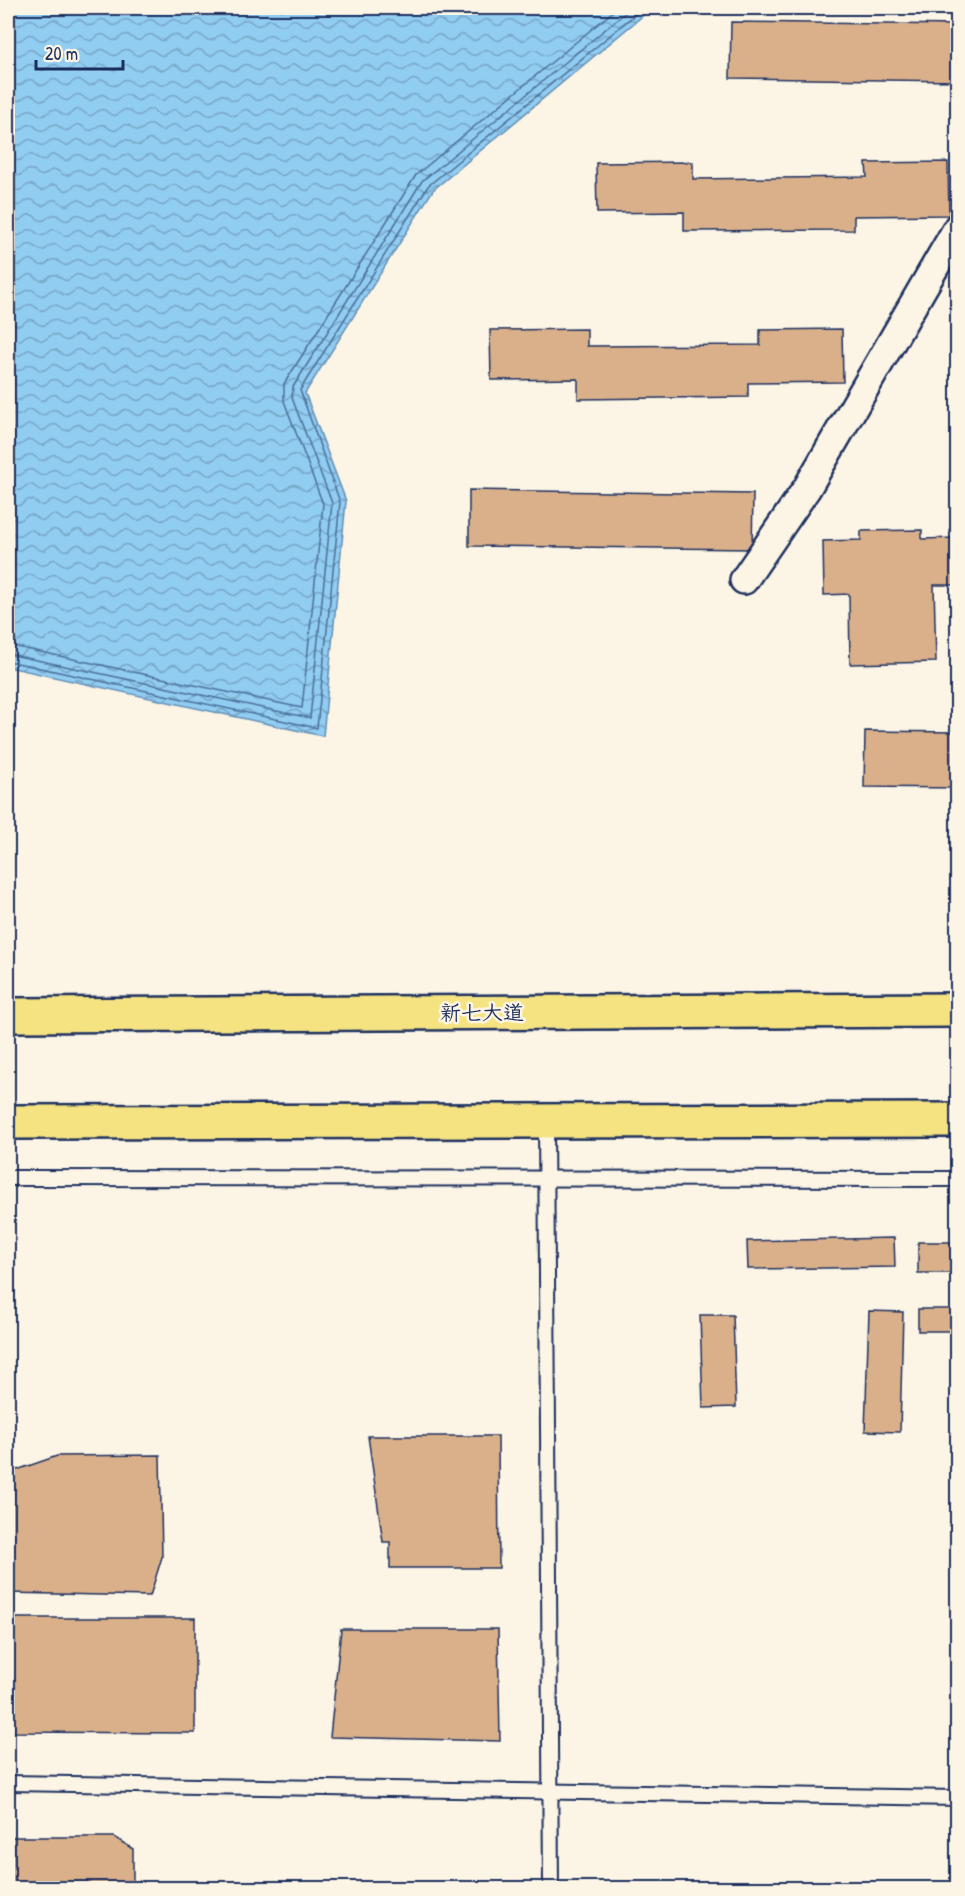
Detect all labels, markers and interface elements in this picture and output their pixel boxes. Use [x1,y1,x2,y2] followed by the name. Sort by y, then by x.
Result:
[36,33,123,71] scale bar
[45,41,78,66] text: 20 m
[440,998,524,1027] street label: 新七大道

